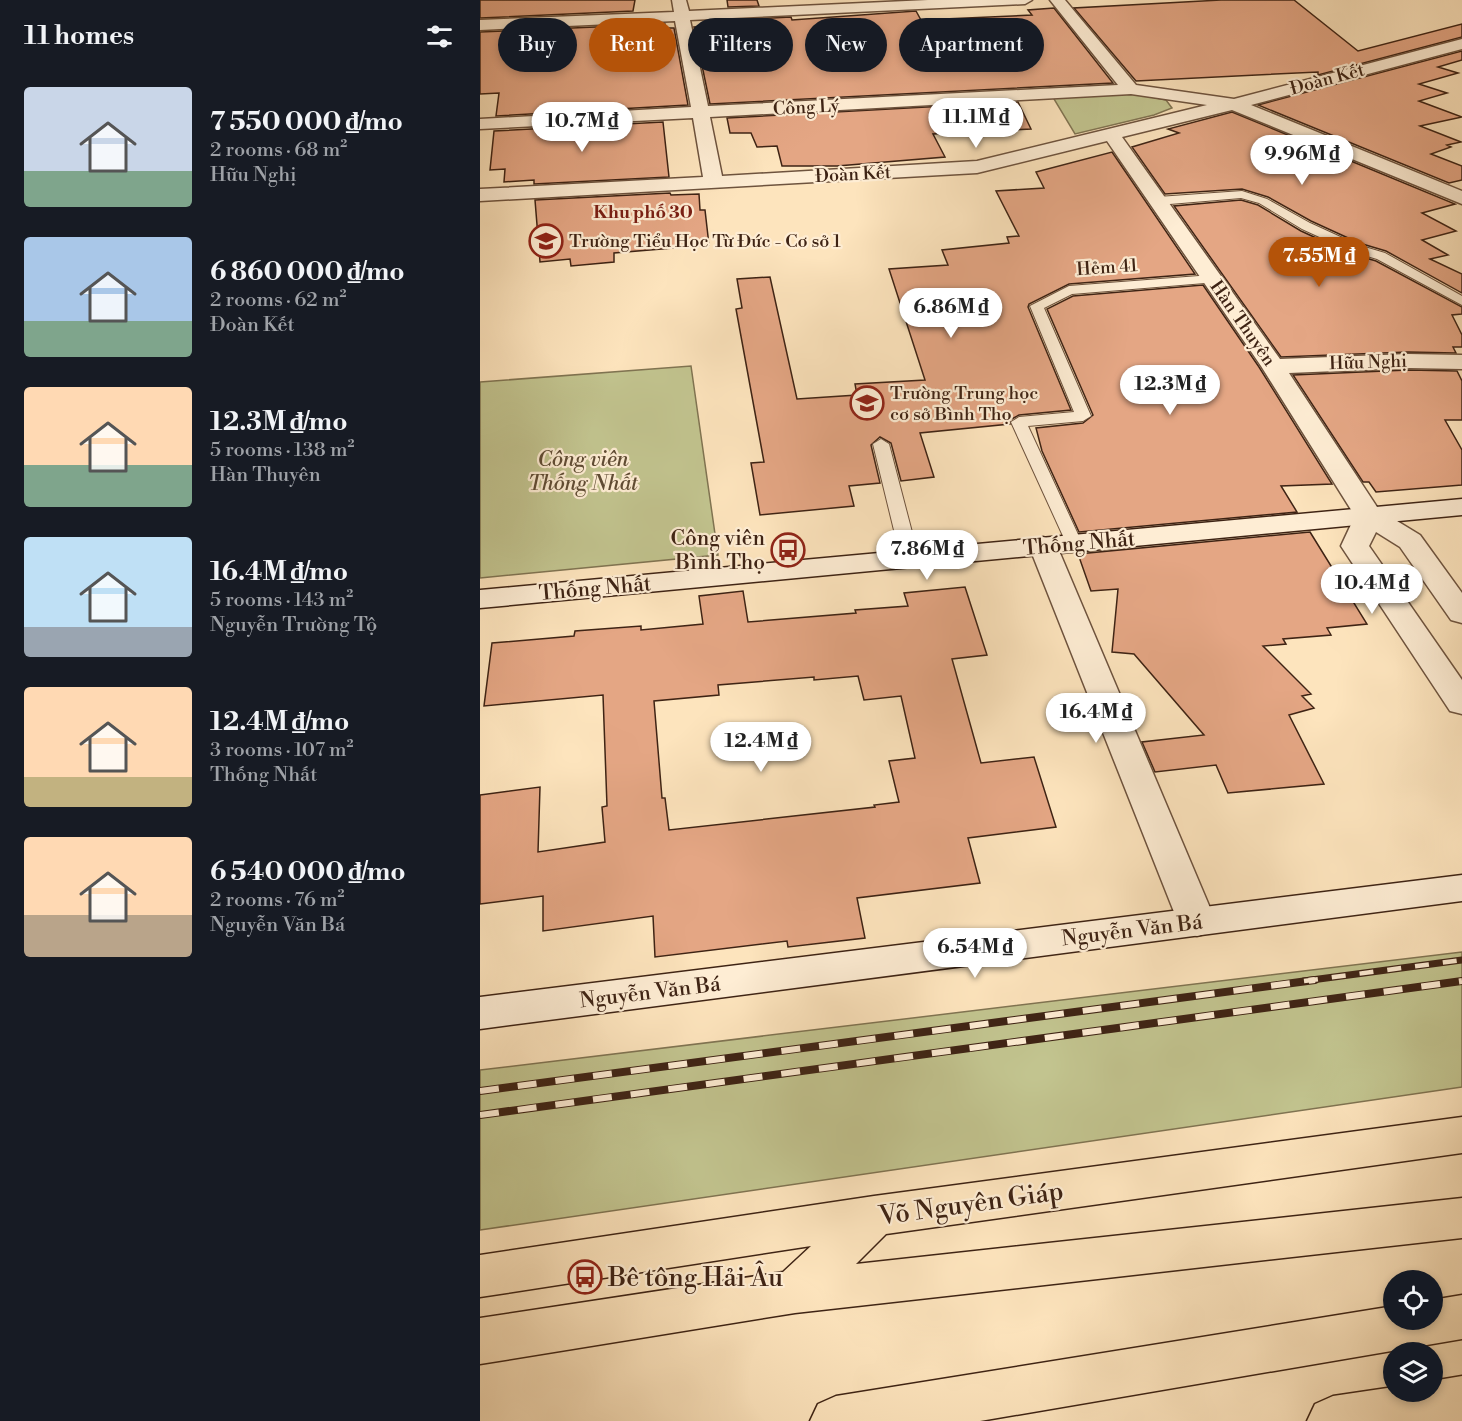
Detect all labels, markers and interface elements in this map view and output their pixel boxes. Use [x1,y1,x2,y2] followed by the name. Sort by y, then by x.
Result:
[498,18,577,72] chip: Buy
[589,18,676,72] chip: Rent
[688,18,793,72] chip: Filters
[805,18,887,72] chip: New
[899,18,1044,72] chip: Apartment
[24,20,134,52] text: 11 homes
[423,20,456,53] icon: filters
[1287,58,1367,100] street label: Đoàn Kết
[772,94,840,121] street label: Công Lý
[921,98,1031,149] pin: 11.1M ₫
[527,102,637,153] pin: 10.7M ₫
[942,105,1010,130] text: 11.1M ₫
[210,106,403,138] text: 7 550 000 ₫/mo
[546,109,618,134] text: 10.7M ₫
[72,111,144,183] icon: home
[1247,135,1357,186] pin: 9.96M ₫
[210,138,347,163] text: 2 rooms · 68 m²
[1264,142,1340,167] text: 9.96M ₫
[814,161,892,188] street label: Đoàn Kết
[210,163,297,188] text: Hữu Nghị
[593,201,693,224] district label: Khu phố 30
[528,223,564,259] school or university icon: Trường Tiểu Học Từ Đức - Cơ sở 1
[569,230,841,253] place label: Trường Tiểu Học Từ Đức - Cơ sở 1
[1264,237,1374,288] pin: 7.55M ₫
[1282,244,1356,269] text: 7.55M ₫
[1076,254,1139,281] street label: Hẻm 41
[210,256,405,288] text: 6 860 000 ₫/mo
[72,261,144,333] icon: home
[1205,276,1281,371] street label: Hàn Thuyên
[210,288,346,313] text: 2 rooms · 62 m²
[896,288,1006,339] pin: 6.86M ₫
[913,295,989,320] text: 6.86M ₫
[210,313,295,338] text: Đoàn Kết
[1329,350,1407,375] street label: Hữu Nghị
[1115,365,1225,416] pin: 12.3M ₫
[1134,372,1206,397] text: 12.3M ₫
[890,382,1038,426] place label: Trường Trung học cơ sở Bình Thọ
[849,385,885,421] school or university icon: Trường Trung học cơ sở Bình Thọ
[210,406,348,438] text: 12.3M ₫/mo
[72,411,144,483] icon: home
[210,438,354,463] text: 5 rooms · 138 m²
[528,447,639,497] park label: Công viên Thống Nhất
[210,463,321,488] text: Hàn Thuyên
[671,526,765,576] place label: Công viên Bình Thọ
[1022,526,1137,562] street label: Thống Nhất
[872,530,982,581] pin: 7.86M ₫
[770,532,806,568] bus stop icon: Công viên Bình Thọ
[890,537,964,562] text: 7.86M ₫
[210,556,348,588] text: 16.4M ₫/mo
[72,561,144,633] icon: home
[1317,564,1427,615] pin: 10.4M ₫
[538,571,653,607] street label: Thống Nhất
[1335,571,1409,596] text: 10.4M ₫
[210,588,353,613] text: 5 rooms · 143 m²
[210,613,377,638] text: Nguyễn Trường Tộ
[1041,693,1151,744] pin: 16.4M ₫
[1060,700,1132,725] text: 16.4M ₫
[210,706,349,738] text: 12.4M ₫/mo
[72,711,144,783] icon: home
[706,722,816,773] pin: 12.4M ₫
[724,729,798,754] text: 12.4M ₫
[210,738,354,763] text: 3 rooms · 107 m²
[210,763,317,788] text: Thống Nhất
[210,856,406,888] text: 6 540 000 ₫/mo
[72,861,144,933] icon: home
[210,888,344,913] text: 2 rooms · 76 m²
[1060,909,1204,953] street label: Nguyễn Văn Bá
[210,913,345,938] text: Nguyễn Văn Bá
[920,928,1030,979] pin: 6.54M ₫
[937,935,1013,960] text: 6.54M ₫
[578,971,722,1015] street label: Nguyễn Văn Bá
[876,1175,1065,1233] street label: Võ Nguyên Giáp
[567,1259,603,1295] bus stop icon: Bê tông Hải Âu
[607,1260,783,1294] place label: Bê tông Hải Âu
[1383,1270,1443,1402] map controls
[1383,1270,1443,1330] button: locate
[1383,1342,1443,1402] button: layers

